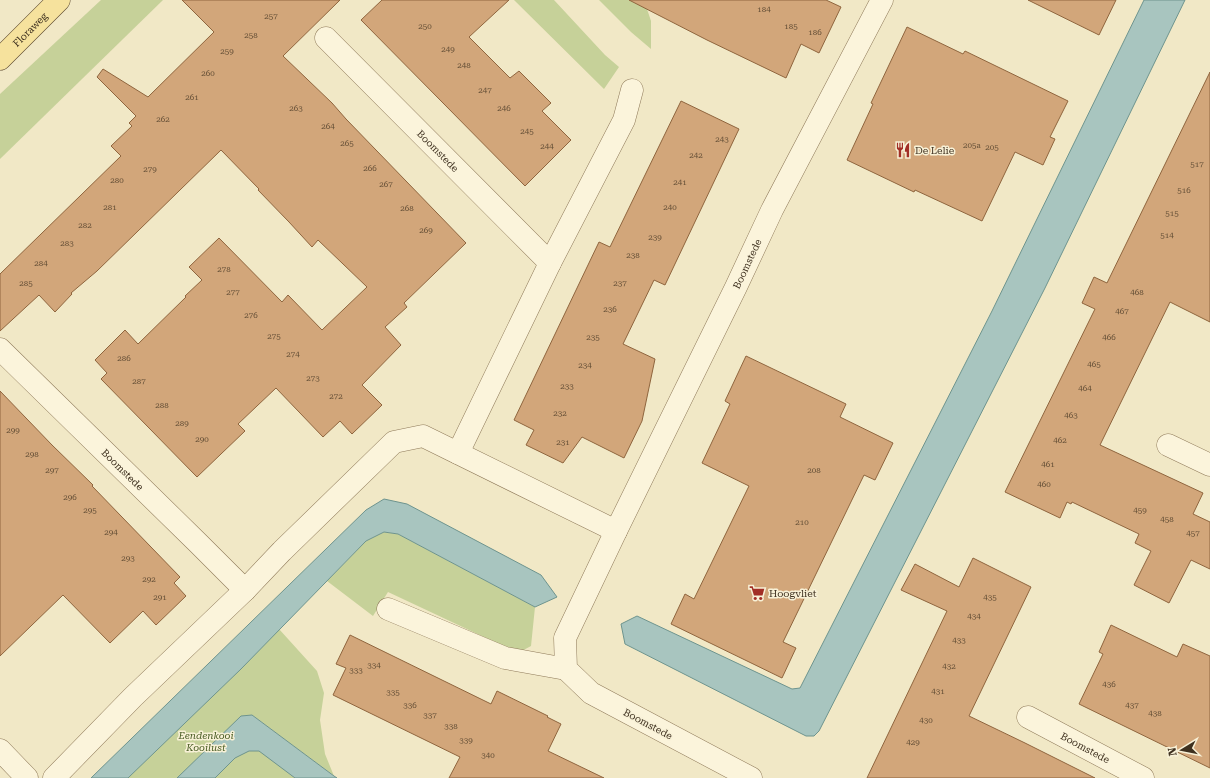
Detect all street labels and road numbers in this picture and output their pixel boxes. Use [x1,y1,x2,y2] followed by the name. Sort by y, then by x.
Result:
[10,10,49,49] street label: Floraweg
[415,128,461,174] street label: Boomstede
[730,236,764,291] street label: Boomstede
[100,447,146,493] street label: Boomstede
[622,706,675,742] street label: Boomstede
[1059,730,1112,765] street label: Boomstede

